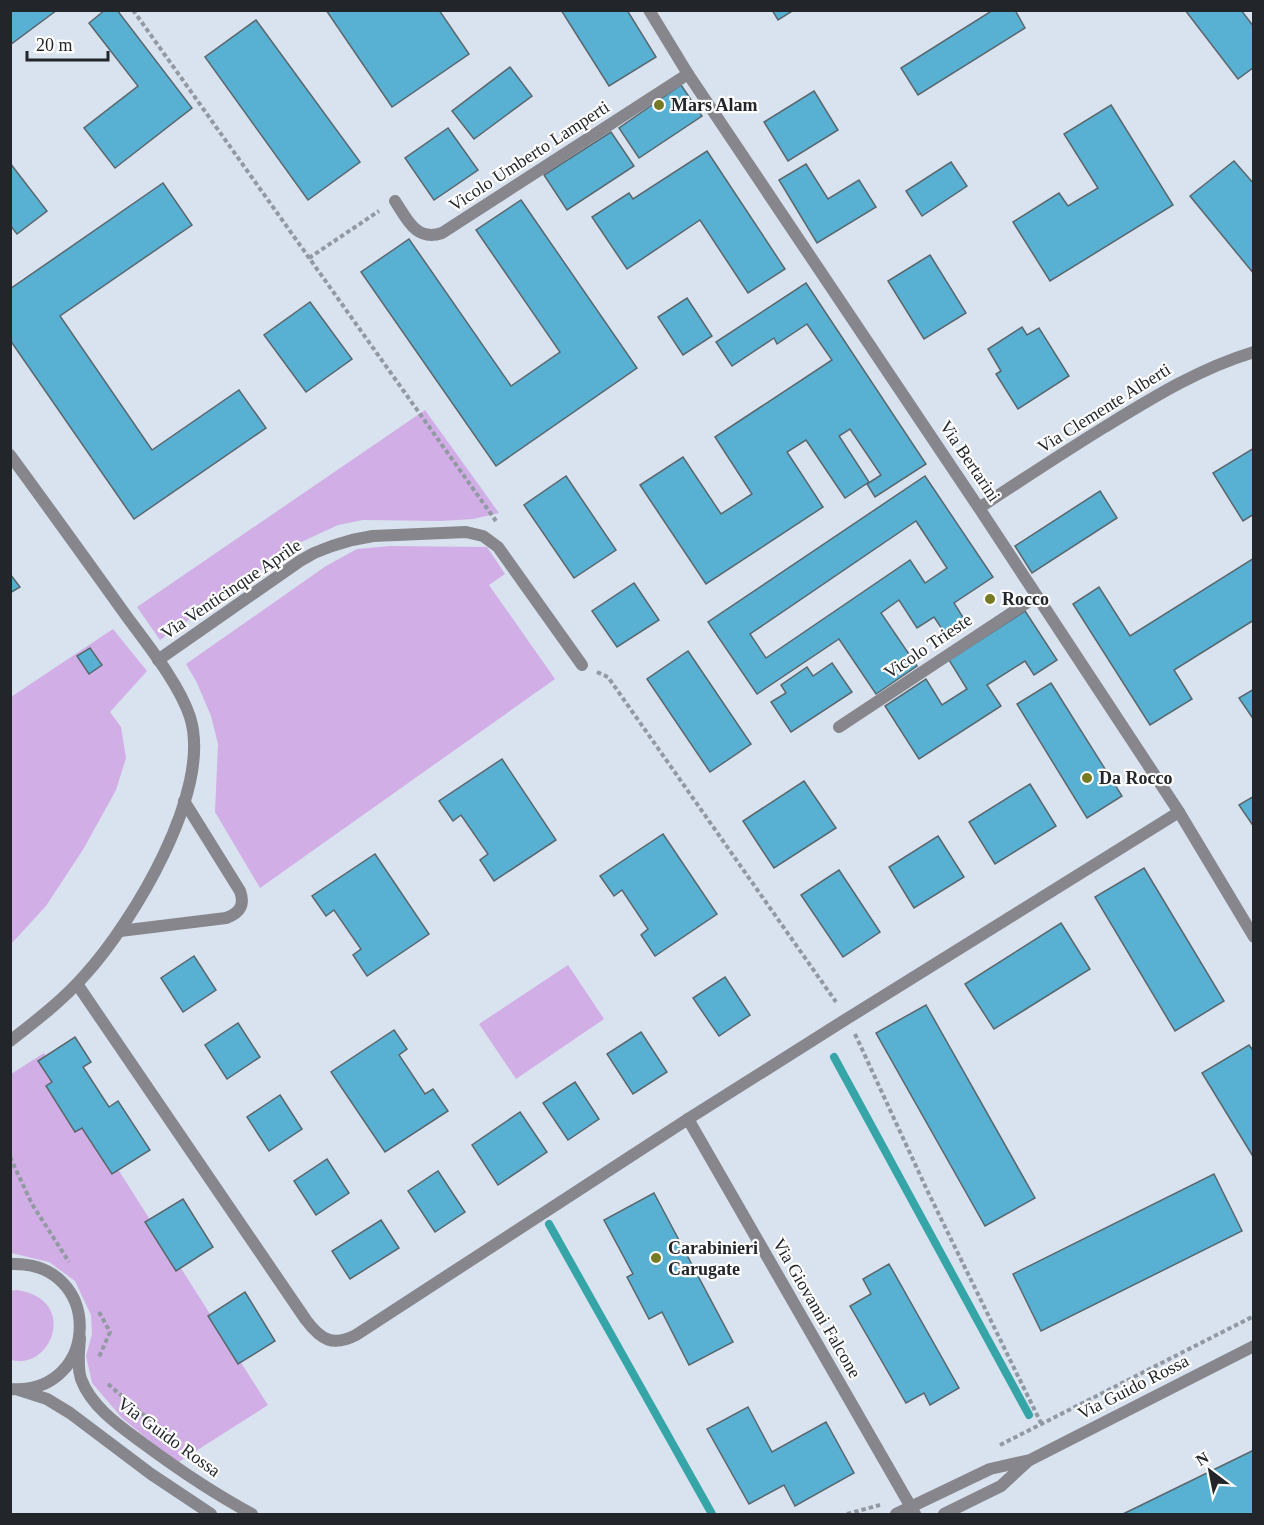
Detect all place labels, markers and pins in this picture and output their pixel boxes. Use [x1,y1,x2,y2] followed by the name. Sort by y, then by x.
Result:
[671,95,757,115] place label: Mars Alam
[652,98,666,112] marker: Mars Alam
[1002,589,1049,609] place label: Rocco
[983,592,997,606] marker: Rocco
[1099,768,1172,788] place label: Da Rocco
[1080,771,1094,785] marker: Da Rocco
[668,1238,758,1279] place label: Carabinieri Carugate
[649,1251,663,1265] marker: Carabinieri Carugate

